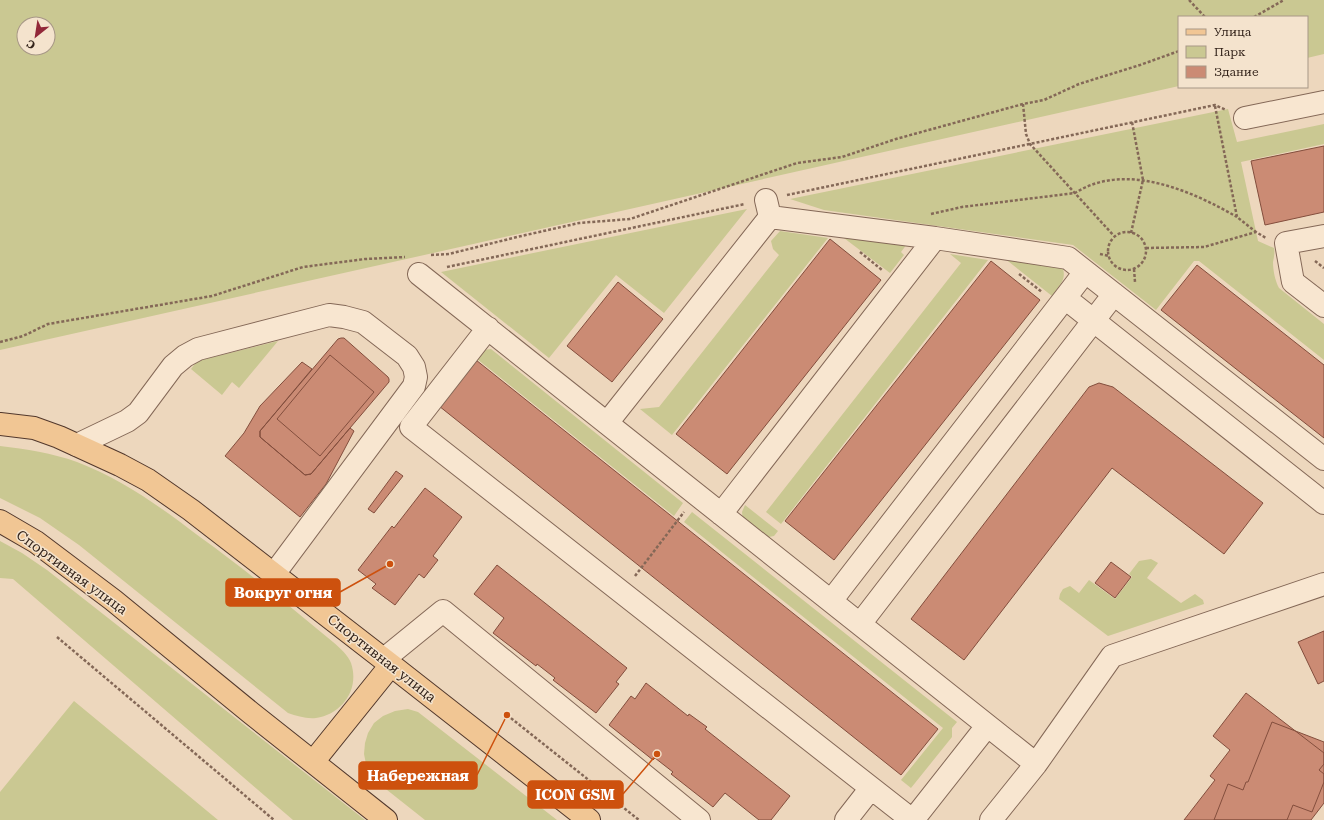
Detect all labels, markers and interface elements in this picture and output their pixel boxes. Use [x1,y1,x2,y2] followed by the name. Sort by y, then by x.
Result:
[16,16,56,56] north arrow
[1178,16,1308,88] legend
[1214,25,1252,39] text: Улица
[24,37,38,52] text: С
[1214,45,1246,59] text: Парк
[1214,65,1259,79] text: Здание
[14,526,131,618] street label: Спортивная улица
[226,579,340,606] callout: Вокруг огня
[234,584,333,602] text: Вокруг огня
[325,611,440,705] street label: Спортивная улица
[359,762,477,789] callout: Набережная
[367,767,470,785] text: Набережная
[528,781,623,808] callout: ICON GSM
[535,786,615,804] text: ICON GSM

